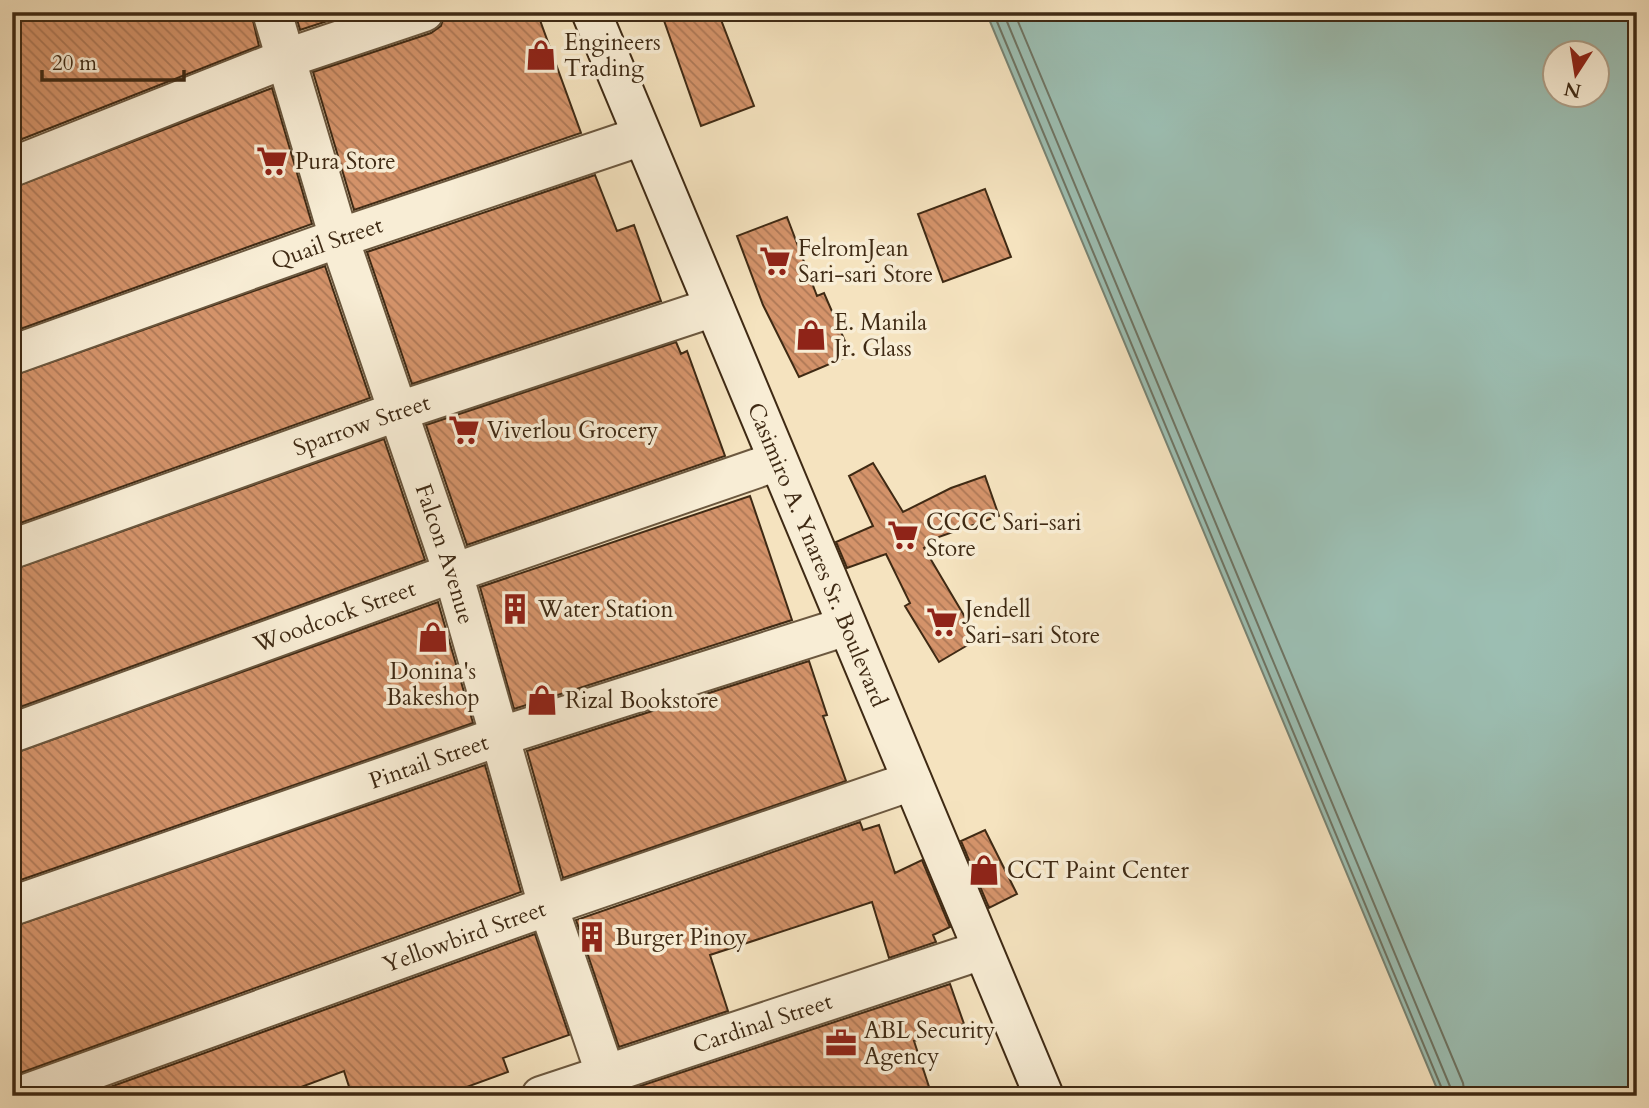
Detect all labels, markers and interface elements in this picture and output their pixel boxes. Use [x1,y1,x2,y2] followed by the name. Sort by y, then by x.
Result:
[564,27,661,84] place label: Engineers Trading
[42,38,184,82] scale bar
[524,38,558,72] shop icon: Engineers Trading
[1540,38,1610,108] north arrow
[52,49,97,78] text: 20 m
[1561,75,1583,104] text: N
[255,144,289,178] supermarket icon: Pura Store
[295,146,396,177] place label: Pura Store
[267,209,387,277] street label: Quail Street
[798,233,933,290] place label: FelromJean Sari-sari Store
[758,244,792,278] supermarket icon: FelromJean Sari-sari Store
[831,307,927,364] place label: E. Manila Jr. Glass
[794,318,828,352] shop icon: E. Manila Jr. Glass
[289,387,434,463] street label: Sparrow Street
[740,398,895,712] street label: Casimiro A. Ynares Sr. Boulevard
[447,413,481,447] supermarket icon: Viverlou Grocery
[487,415,658,446] place label: Viverlou Grocery
[408,480,482,628] street label: Falcon Avenue
[926,507,1082,564] place label: CCCC Sari-sari Store
[886,518,920,552] supermarket icon: CCCC Sari-sari Store
[249,573,420,660] street label: Woodcock Street
[498,592,532,626] building icon: Water Station
[537,594,674,625] place label: Water Station
[962,594,1100,651] place label: Jendell Sari-sari Store
[925,605,959,639] supermarket icon: Jendell Sari-sari Store
[416,620,450,654] shop icon: Donina's Bakeshop
[386,656,480,713] place label: Donina's Bakeshop
[525,683,559,717] shop icon: Rizal Bookstore
[565,685,719,716] place label: Rizal Bookstore
[365,727,492,797] street label: Pintail Street
[967,853,1001,887] shop icon: CCT Paint Center
[1007,855,1190,886] place label: CCT Paint Center
[378,893,550,980] street label: Yellowbird Street
[575,920,609,954] building icon: Burger Pinoy
[615,922,747,953] place label: Burger Pinoy
[689,986,836,1061] street label: Cardinal Street
[864,1015,995,1072] place label: ABL Security Agency
[824,1026,858,1060] office icon: ABL Security Agency

